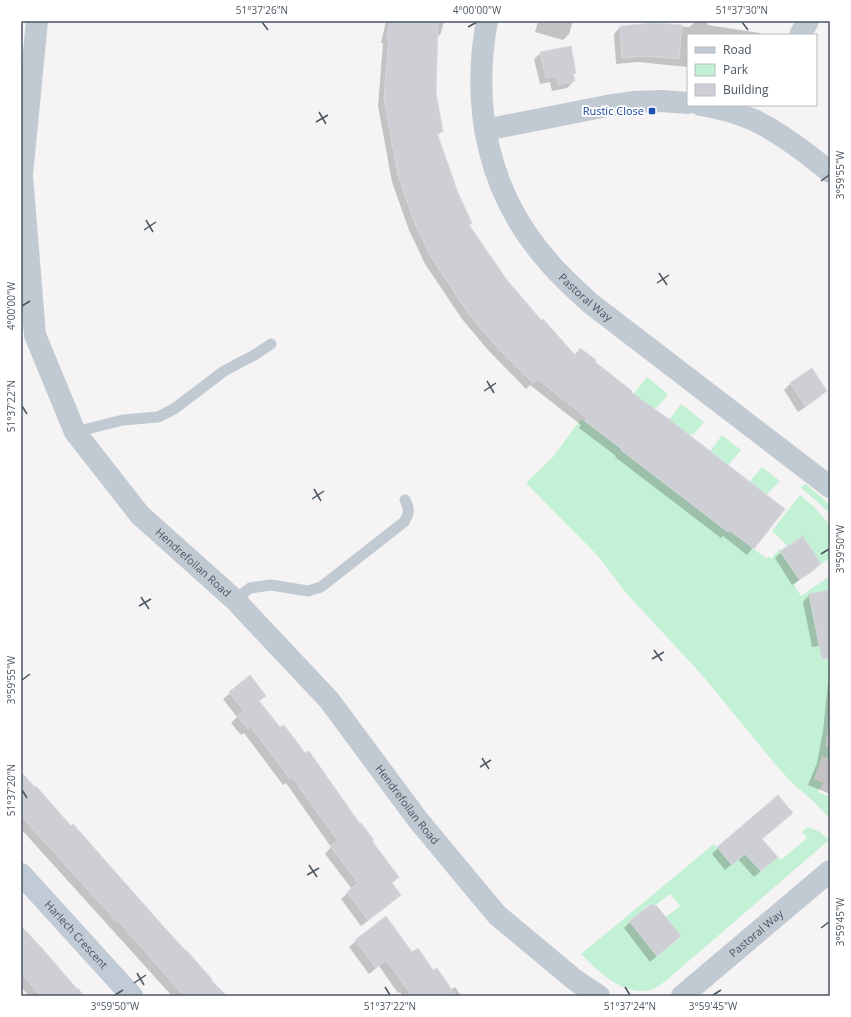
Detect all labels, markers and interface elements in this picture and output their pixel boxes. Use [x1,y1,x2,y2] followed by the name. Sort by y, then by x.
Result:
[236,3,288,17] text: 51°37'26"N
[453,3,502,17] text: 4°00'00"W
[716,3,768,17] text: 51°37'30"N
[687,34,817,106] legend
[723,41,752,58] text: Road
[723,61,749,78] text: Park
[723,81,769,98] text: Building
[583,103,644,118] place label: Rustic Close
[647,106,657,116] marker: Rustic Close
[833,150,847,199] text: 3°59'55"W
[556,270,616,325] street label: Pastoral Way
[4,281,18,330] text: 4°00'00"W
[4,380,18,432] text: 51°37'22"N
[833,524,847,573] text: 3°59'50"W
[153,525,234,600] street label: Hendrefoilan Road
[4,655,18,704] text: 3°59'55"W
[373,761,443,847] street label: Hendrefoilan Road
[4,764,18,816] text: 51°37'20"N
[42,897,112,972] street label: Harlech Crescent
[833,897,847,946] text: 3°59'45"W
[725,905,786,960] street label: Pastoral Way
[91,999,140,1013] text: 3°59'50"W
[364,999,416,1013] text: 51°37'22"N
[604,999,656,1013] text: 51°37'24"N
[689,999,738,1013] text: 3°59'45"W

